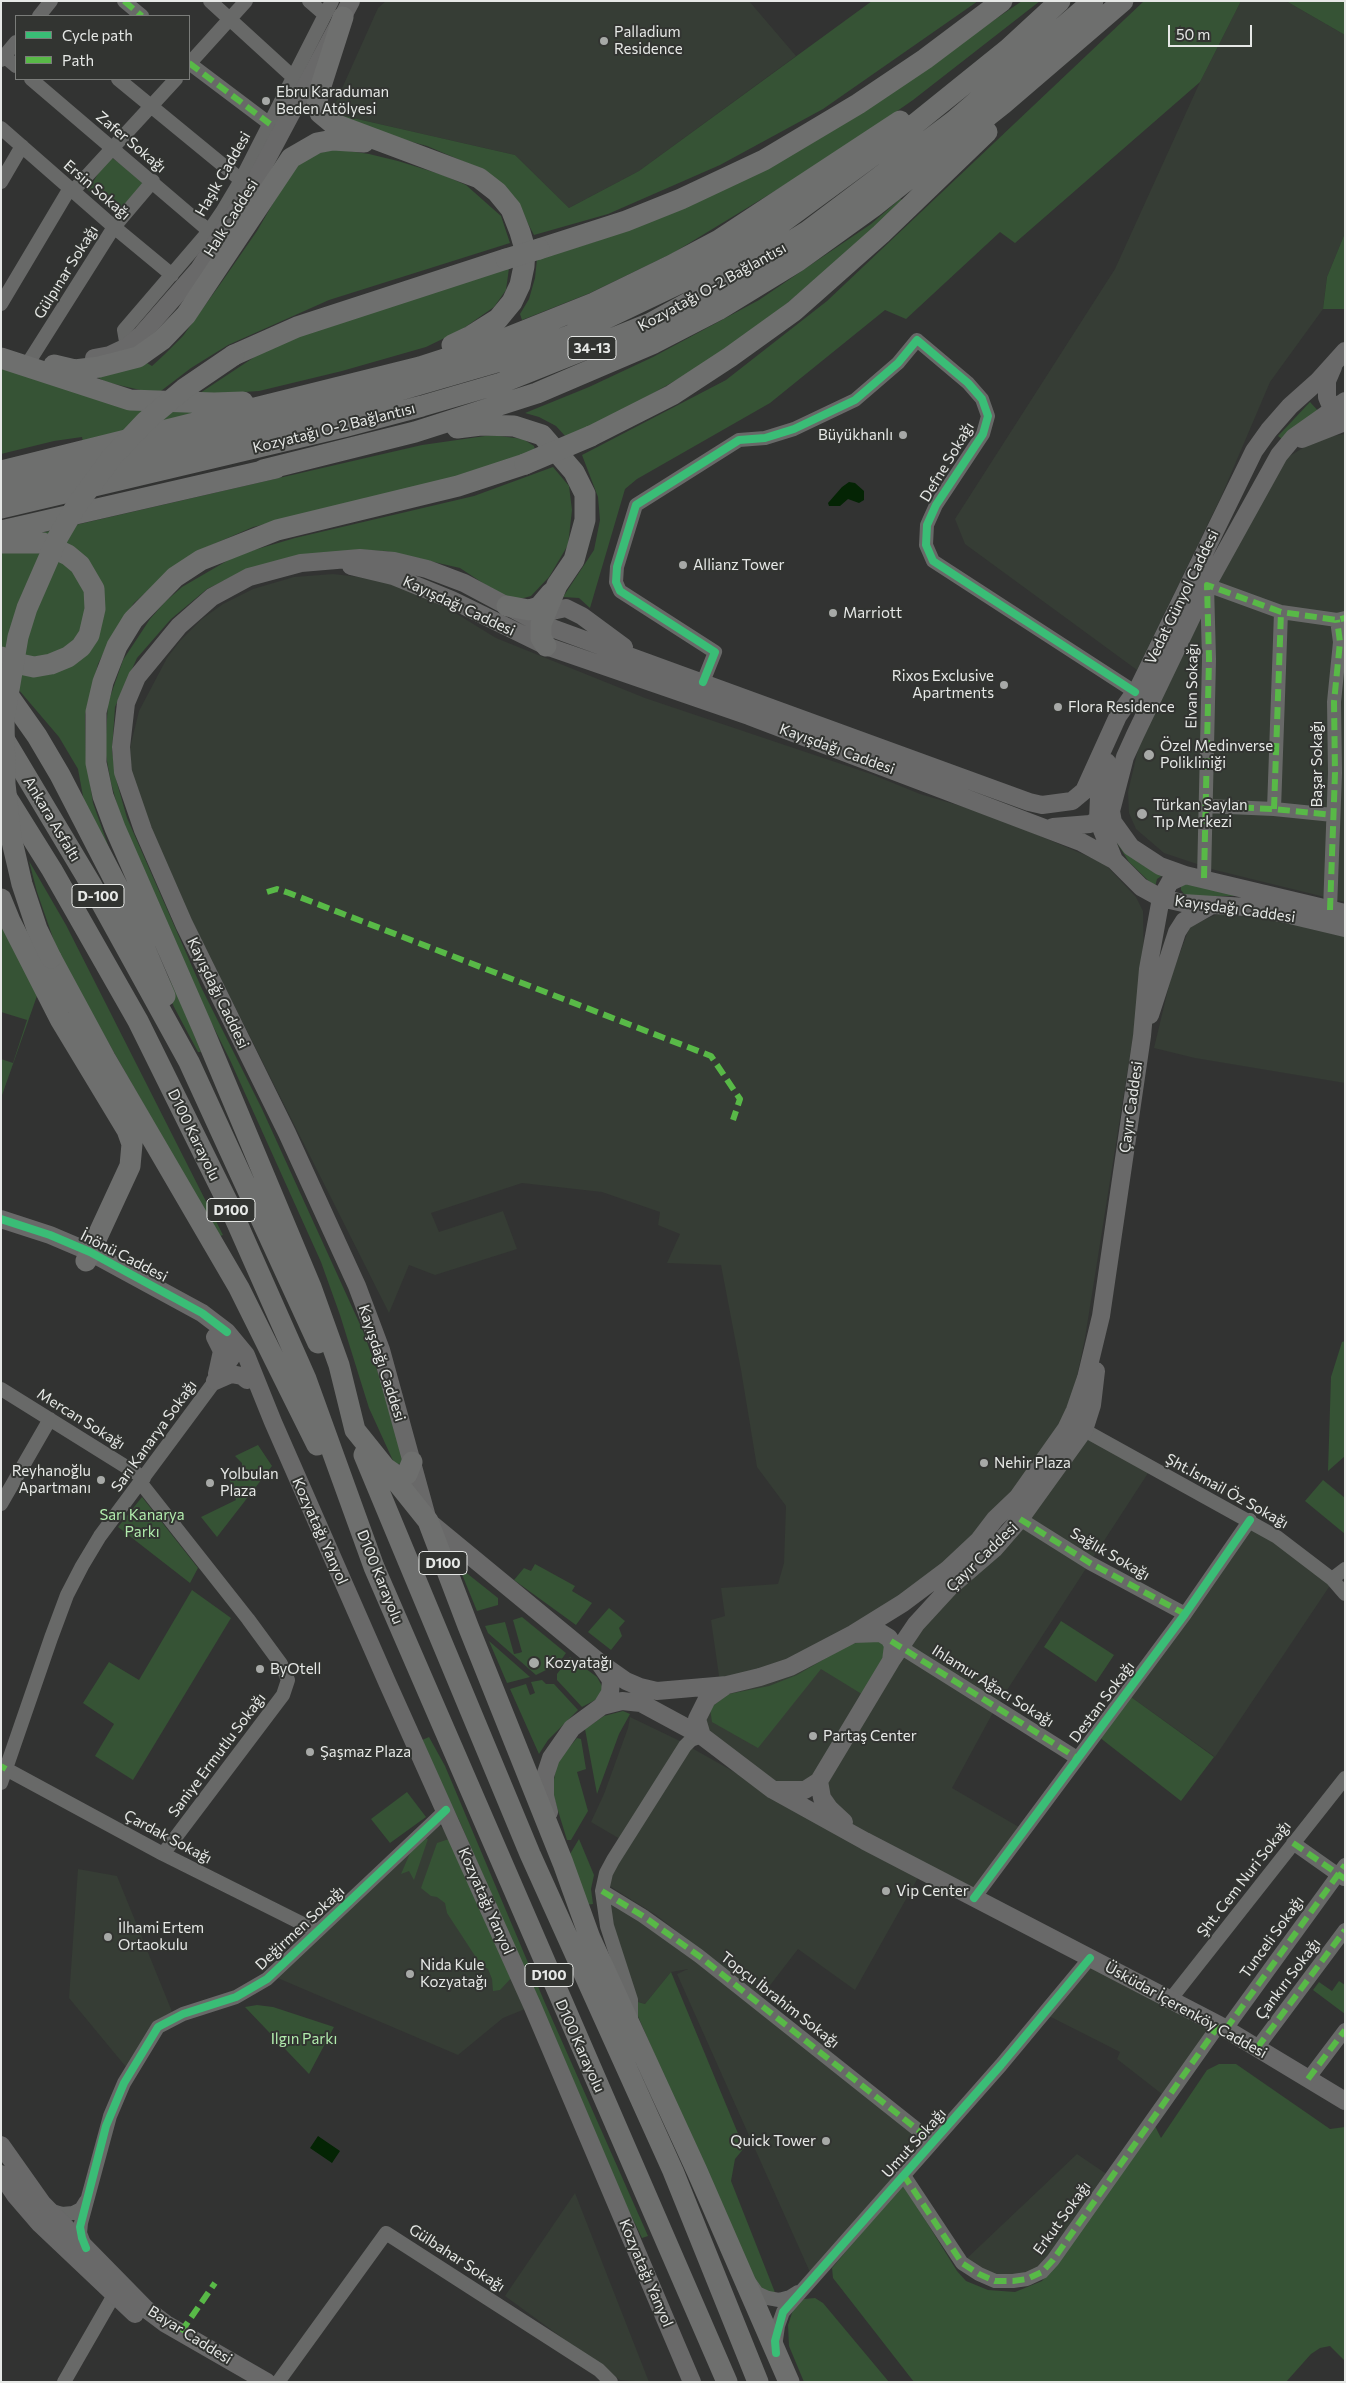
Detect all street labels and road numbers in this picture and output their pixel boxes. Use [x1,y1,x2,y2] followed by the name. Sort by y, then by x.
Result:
[92,107,170,177] street label: Zafer Sokağı
[192,128,254,220] street label: Haşlk Caddesi
[60,156,134,224] street label: Ersin Sokağı
[200,176,262,260] street label: Halk Caddesi
[30,222,102,322] street label: Gülpınar Sokağı
[635,239,789,335] street label: Kozyatağı O-2 Bağlantısı
[568,336,616,359] road number: 34-13
[251,399,417,457] street label: Kozyatağı O-2 Bağlantısı
[916,419,978,505] street label: Defne Sokağı
[1142,527,1222,667] street label: Vedat Günyol Caddesi
[400,572,518,640] street label: Kayışdağı Caddesi
[1182,643,1202,729] street label: Elvan Sokağı
[777,720,897,778] street label: Kayışdağı Caddesi
[1308,721,1326,807] street label: Başar Sokağı
[20,773,84,865] street label: Ankara Asfaltı
[72,884,124,908] road number: D-100
[1174,892,1296,926] street label: Kayışdağı Caddesi
[183,934,253,1052] street label: Kayışdağı Caddesi
[1116,1060,1146,1154] street label: Çayır Caddesi
[164,1086,224,1184] street label: D100 Karayolu
[207,1198,255,1222] road number: D100
[77,1226,171,1286] street label: İnönü Caddesi
[355,1302,409,1424] street label: Kayışdağı Caddesi
[107,1377,201,1495] street label: Sarı Kanarya Sokağı
[34,1385,128,1453] street label: Mercan Sokağı
[1162,1450,1292,1532] street label: Şht.İsmail Öz Sokağı
[288,1475,352,1587] street label: Kozyatağı Yanyol
[942,1518,1022,1596] street label: Çayır Caddesi
[1067,1524,1153,1584] street label: Sağlık Sokağı
[353,1527,407,1627] street label: D100 Karayolu
[419,1552,467,1575] road number: D100
[929,1641,1057,1731] street label: Ihlamur Ağacı Sokağı
[1066,1658,1138,1746] street label: Destan Sokağı
[164,1689,270,1821] street label: Saniye Ermutlu Sokağı
[121,1806,215,1868] street label: Çardak Sokağı
[1193,1817,1295,1941] street label: Şht. Cem Nuri Sokağı
[454,1845,518,1957] street label: Kozyatağı Yanyol
[252,1882,348,1974] street label: Değirmen Sokağı
[1236,1893,1308,1981] street label: Tunceli Sokağı
[1252,1935,1324,2023] street label: Çankırı Sokağı
[717,1948,843,2052] street label: Topçu İbrahim Sokağı
[1102,1958,1270,2062] street label: Üsküdar İçerenköy Caddesi
[525,1964,573,1986] road number: D100
[551,1997,609,2095] street label: D100 Karayolu
[878,2105,950,2181] street label: Umut Sokağı
[1029,2178,1095,2258] street label: Erkut Sokağı
[615,2217,677,2329] street label: Kozyatağı Yanyol
[406,2220,508,2296] street label: Gülbahar Sokağı
[145,2302,235,2368] street label: Bayar Caddesi

